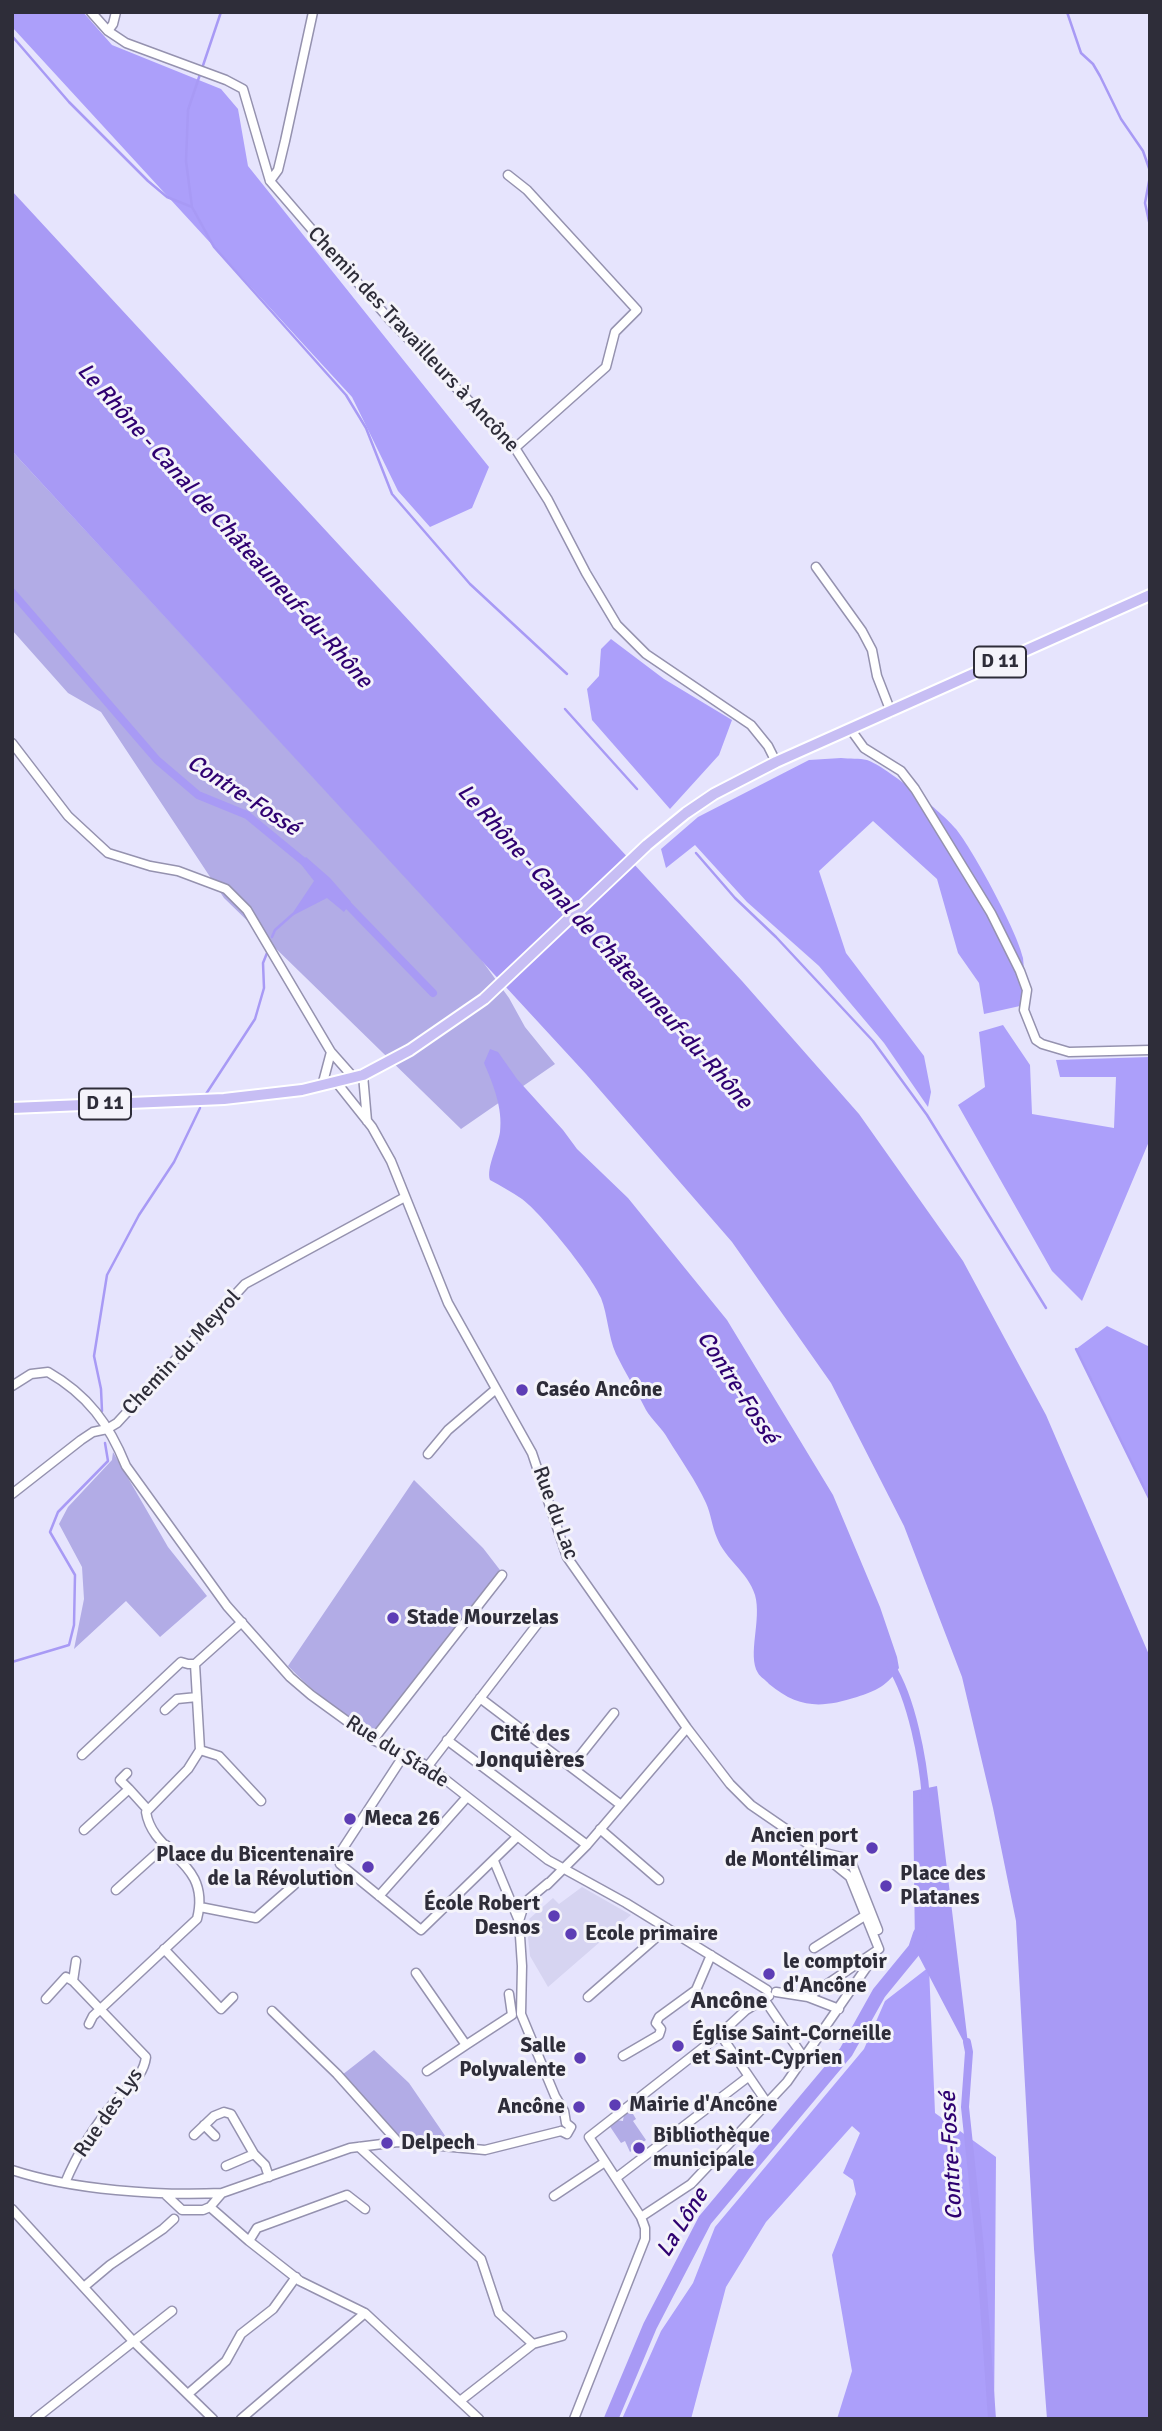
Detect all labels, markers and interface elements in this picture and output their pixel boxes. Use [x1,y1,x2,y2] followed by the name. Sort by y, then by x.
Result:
[302,222,524,458] street label: Chemin des Travailleurs à Ancône
[71,358,377,694] water label: Le Rhône - Canal de Châteauneuf-du-Rhône
[974,646,1026,678] road number: D 11
[181,749,305,843] water label: Contre-Fossé
[451,779,757,1115] water label: Le Rhône - Canal de Châteauneuf-du-Rhône
[79,1088,131,1120] road number: D 11
[118,1285,246,1421] street label: Chemin du Meyrol
[690,1326,784,1450] water label: Contre-Fossé
[536,1377,662,1403] place label: Caséo Ancône
[514,1382,530,1398] marker: Caséo Ancône
[527,1463,583,1563] street label: Rue du Lac
[407,1605,558,1631] place label: Stade Mourzelas
[385,1610,401,1626] marker: Stade Mourzelas
[341,1710,453,1794] street label: Rue du Stade
[475,1721,585,1775] district label: Cité des Jonquières
[364,1806,440,1832] place label: Meca 26
[342,1811,358,1827] marker: Meca 26
[725,1823,858,1873] place label: Ancien port de Montélimar
[864,1840,880,1856] marker: Ancien port de Montélimar
[156,1842,354,1892] place label: Place du Bicentenaire de la Révolution
[360,1859,376,1875] marker: Place du Bicentenaire de la Révolution
[900,1861,986,1911] place label: Place des Platanes
[878,1878,894,1894] marker: Place des Platanes
[424,1891,540,1941] place label: École Robert Desnos
[546,1908,562,1924] marker: École Robert Desnos
[585,1921,718,1947] place label: Ecole primaire
[563,1926,579,1942] marker: Ecole primaire
[783,1949,887,1999] place label: le comptoir d'Ancône
[761,1966,777,1982] marker: le comptoir d'Ancône
[690,1988,768,2016] district label: Ancône
[692,2021,891,2071] place label: Église Saint-Corneille et Saint-Cyprien
[459,2033,566,2083] place label: Salle Polyvalente
[670,2038,686,2054] marker: Église Saint-Corneille et Saint-Cyprien
[572,2050,588,2066] marker: Salle Polyvalente
[69,2064,149,2162] street label: Rue des Lys
[935,2091,969,2221] water label: Contre-Fossé
[629,2092,777,2118] place label: Mairie d'Ancône
[497,2094,565,2120] place label: Ancône
[607,2097,623,2113] marker: Mairie d'Ancône
[571,2099,587,2115] marker: Ancône
[653,2123,770,2173] place label: Bibliothèque municipale
[401,2130,475,2156] place label: Delpech
[379,2135,395,2151] marker: Delpech
[631,2140,647,2156] marker: Bibliothèque municipale
[651,2183,715,2263] water label: La Lône

